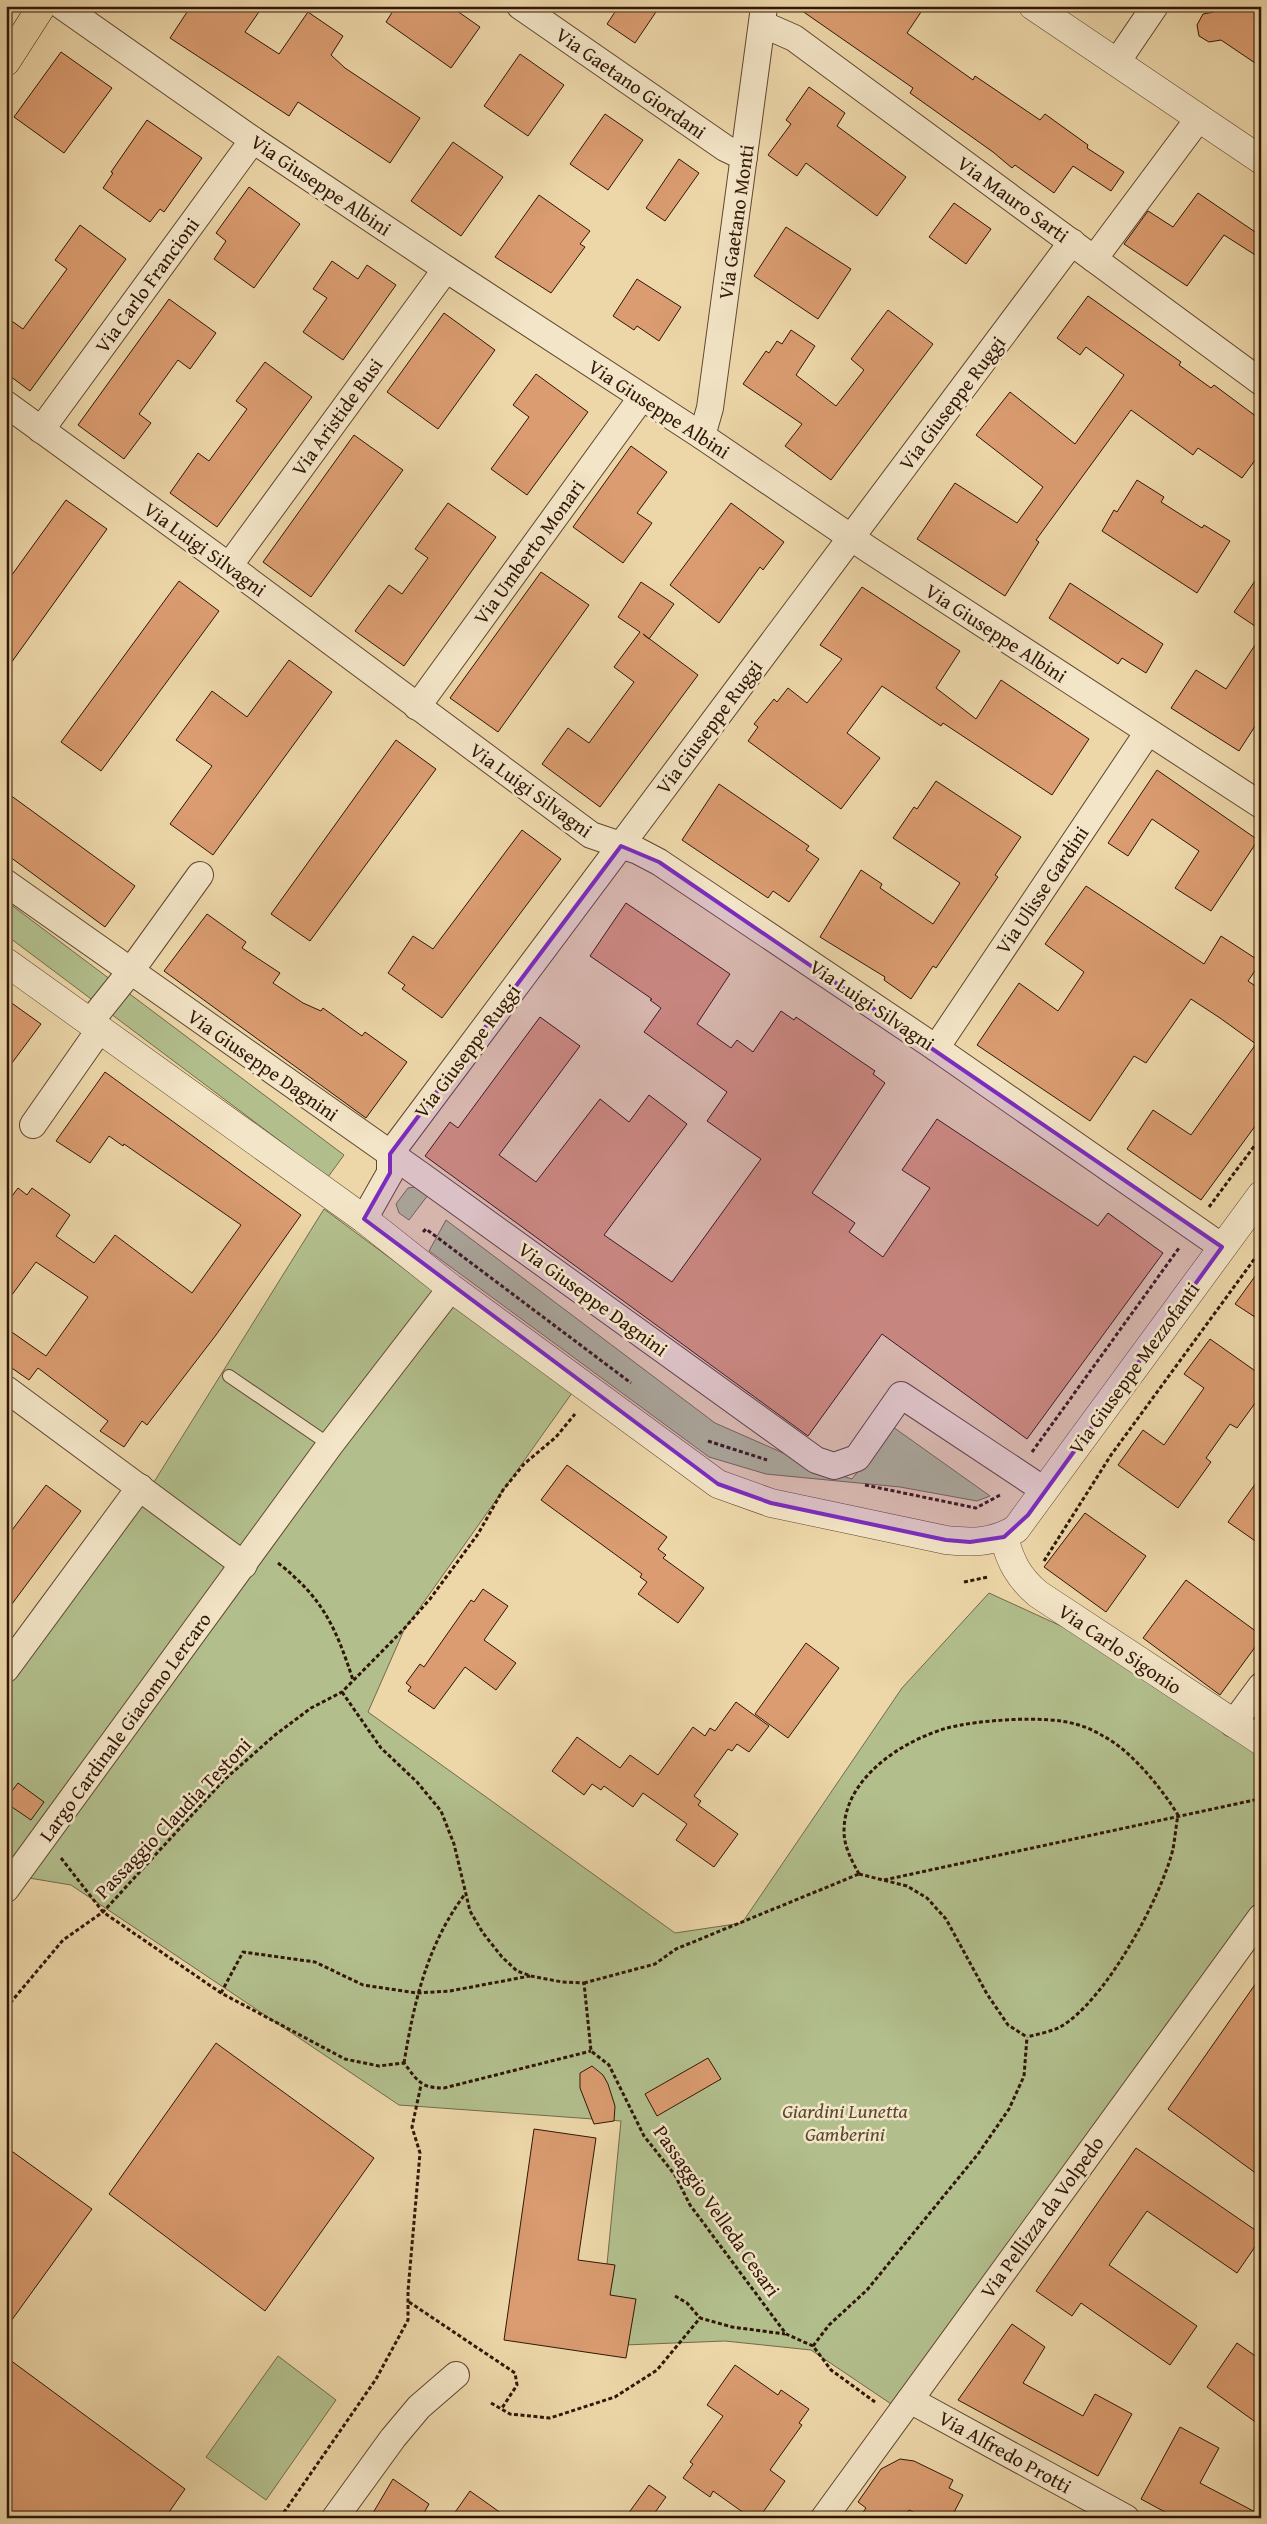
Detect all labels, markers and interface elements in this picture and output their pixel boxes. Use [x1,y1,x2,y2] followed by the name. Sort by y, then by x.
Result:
[550,20,713,146] street label: Via Gaetano Giordani
[245,127,398,243] street label: Via Giuseppe Albini
[710,142,761,301] street label: Via Gaetano Monti
[951,148,1075,249] street label: Via Mauro Sarti
[87,211,206,359] street label: Via Carlo Francioni
[891,329,1012,476] street label: Via Giuseppe Ruggi
[284,352,390,482] street label: Via Aristide Busi
[583,352,736,466] street label: Via Giuseppe Albini
[466,473,591,630] street label: Via Umberto Monari
[138,494,273,603] street label: Via Luigi Silvagni
[920,576,1073,690] street label: Via Giuseppe Albini
[648,653,769,800] street label: Via Giuseppe Ruggi
[464,735,599,844] street label: Via Luigi Silvagni
[988,820,1095,960] street label: Via Ulisse Gardini
[804,952,941,1058] street label: Via Luigi Silvagni
[406,977,527,1124] street label: Via Giuseppe Ruggi
[182,1001,345,1128] street label: Via Giuseppe Dagnini
[512,1234,674,1363] street label: Via Giuseppe Dagnini
[1061,1275,1206,1460] street label: Via Giuseppe Mezzofanti
[1053,1596,1188,1701] street label: Via Carlo Sigonio
[31,1606,218,1847] street label: Largo Cardinale Giacomo Lercaro
[88,1730,258,1905] street label: Passaggio Claudia Testoni
[782,2096,909,2148] park label: Giardini Lunetta Gamberini
[647,2119,788,2303] street label: Passaggio Velleda Cesari
[973,2130,1110,2304] street label: Via Pellizza da Volpedo
[934,2403,1077,2500] street label: Via Alfredo Protti

